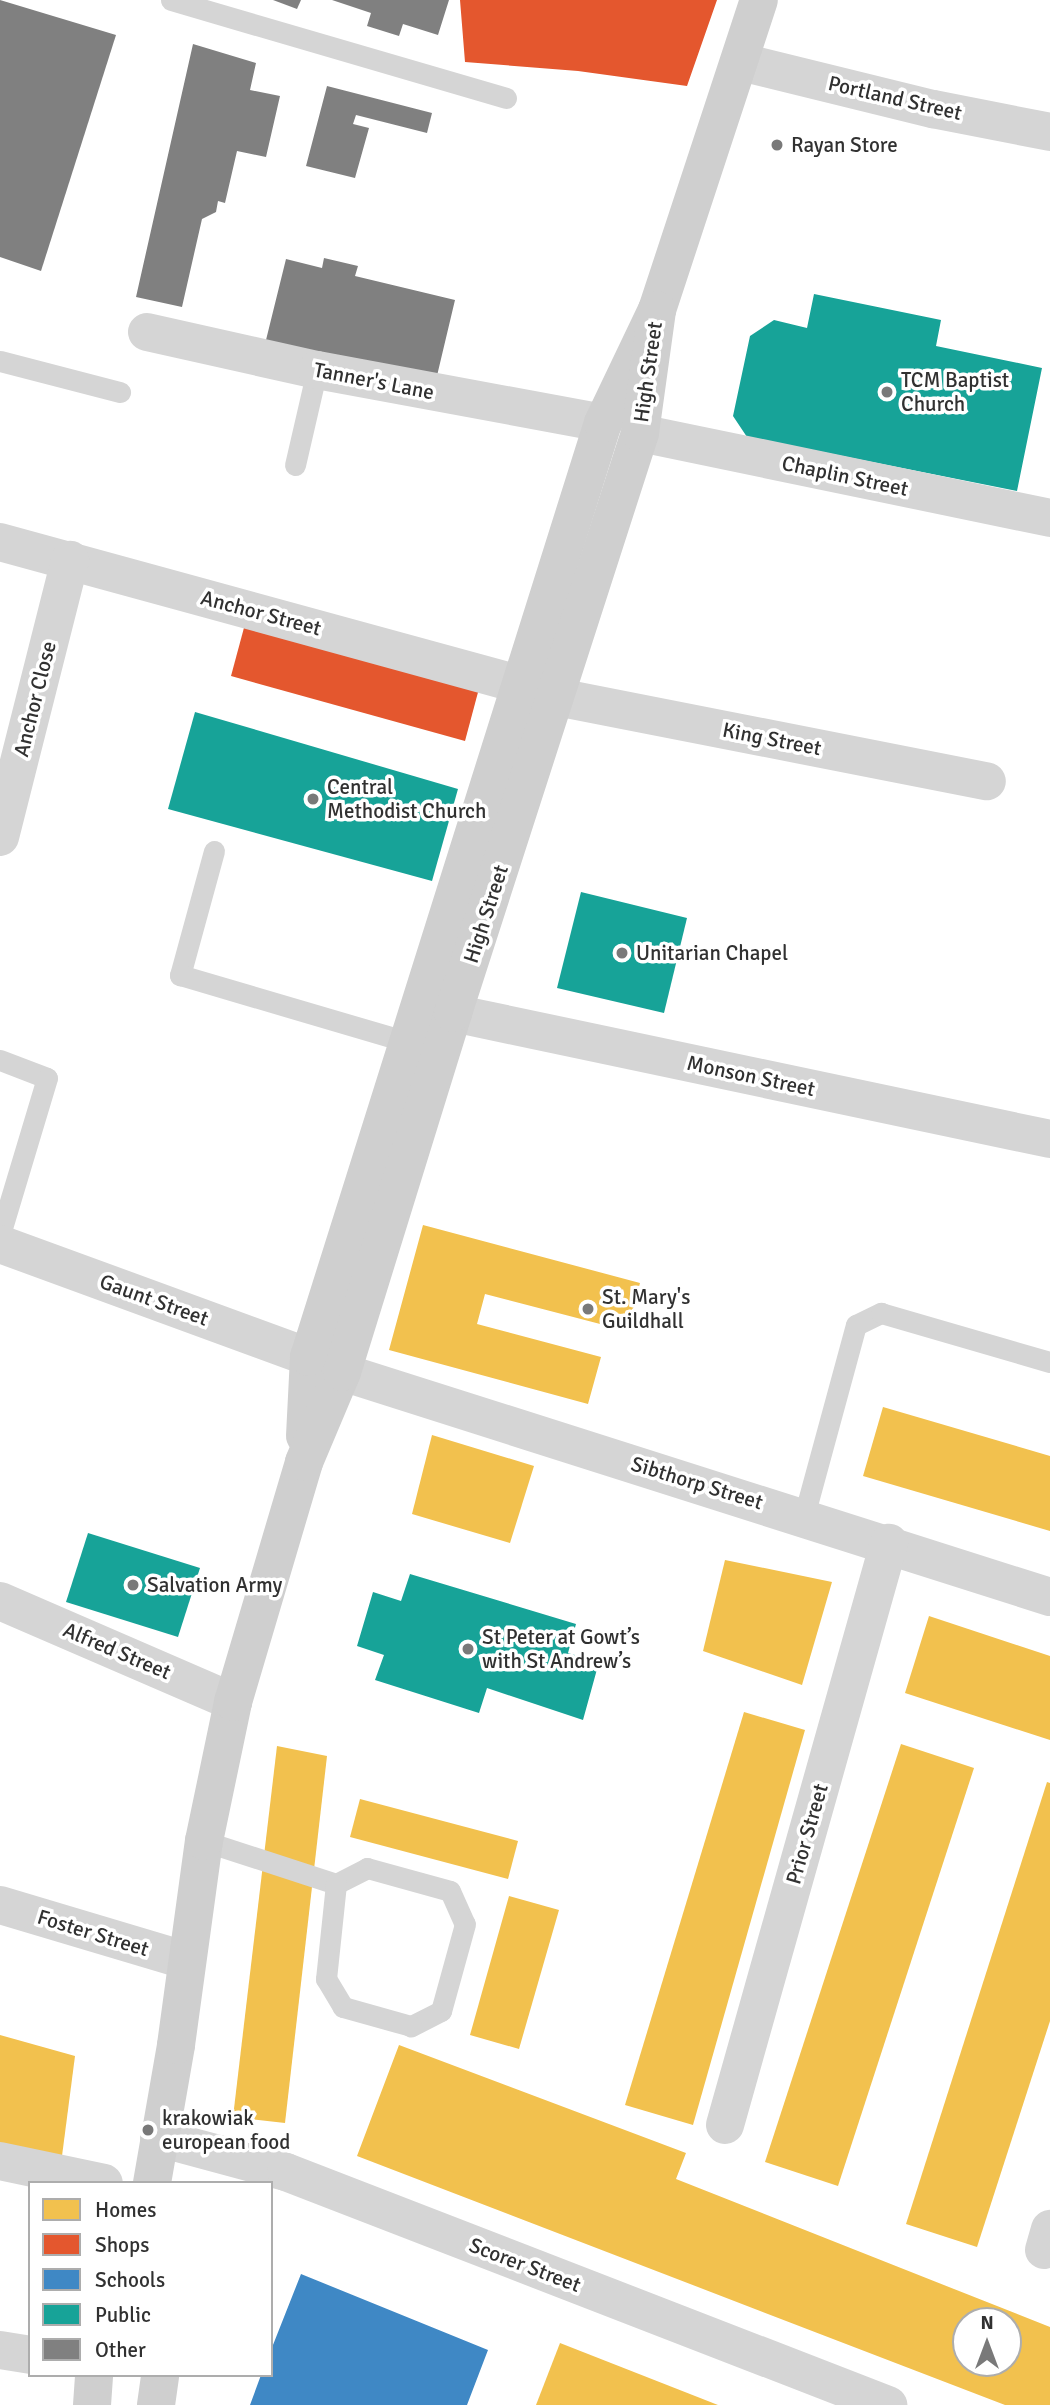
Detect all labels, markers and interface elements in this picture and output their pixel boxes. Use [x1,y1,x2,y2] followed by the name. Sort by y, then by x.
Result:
[826,70,964,126] street label: Portland Street
[791,132,898,158] place label: Rayan Store
[769,137,785,153] marker: Rayan Store
[628,320,668,424] street label: High Street
[312,357,436,405] street label: Tanner's Lane
[901,367,1009,417] place label: TCM Baptist Church
[879,384,895,400] marker: TCM Baptist Church
[780,450,910,502] street label: Chaplin Street
[198,585,324,641] street label: Anchor Street
[8,639,62,759] street label: Anchor Close
[720,717,824,761] street label: King Street
[327,774,486,824] place label: Central Methodist Church
[305,791,321,807] marker: Central Methodist Church
[458,862,514,966] street label: High Street
[636,940,788,966] place label: Unitarian Chapel
[614,945,630,961] marker: Unitarian Chapel
[685,1050,817,1102] street label: Monson Street
[96,1269,212,1331] street label: Gaunt Street
[602,1284,690,1334] place label: St. Mary's Guildhall
[580,1301,596,1317] marker: St. Mary's Guildhall
[628,1451,766,1515] street label: Sibthorp Street
[147,1572,282,1598] place label: Salvation Army
[125,1577,141,1593] marker: Salvation Army
[59,1617,175,1685] street label: Alfred Street
[482,1624,640,1674] place label: St Peter at Gowt’s with St Andrew’s
[460,1641,476,1657] marker: St Peter at Gowt’s with St Andrew’s
[781,1781,833,1887] street label: Prior Street
[34,1904,152,1962] street label: Foster Street
[162,2105,290,2155] place label: krakowiak european food
[140,2122,156,2138] marker: krakowiak european food
[28,2181,273,2377] legend
[95,2197,157,2223] text: Homes
[95,2232,149,2258] text: Shops
[466,2232,584,2298] street label: Scorer Street
[95,2267,165,2293] text: Schools
[95,2302,151,2328] text: Public
[952,2307,1022,2377] north arrow
[980,2311,994,2335] text: N
[95,2337,146,2363] text: Other

